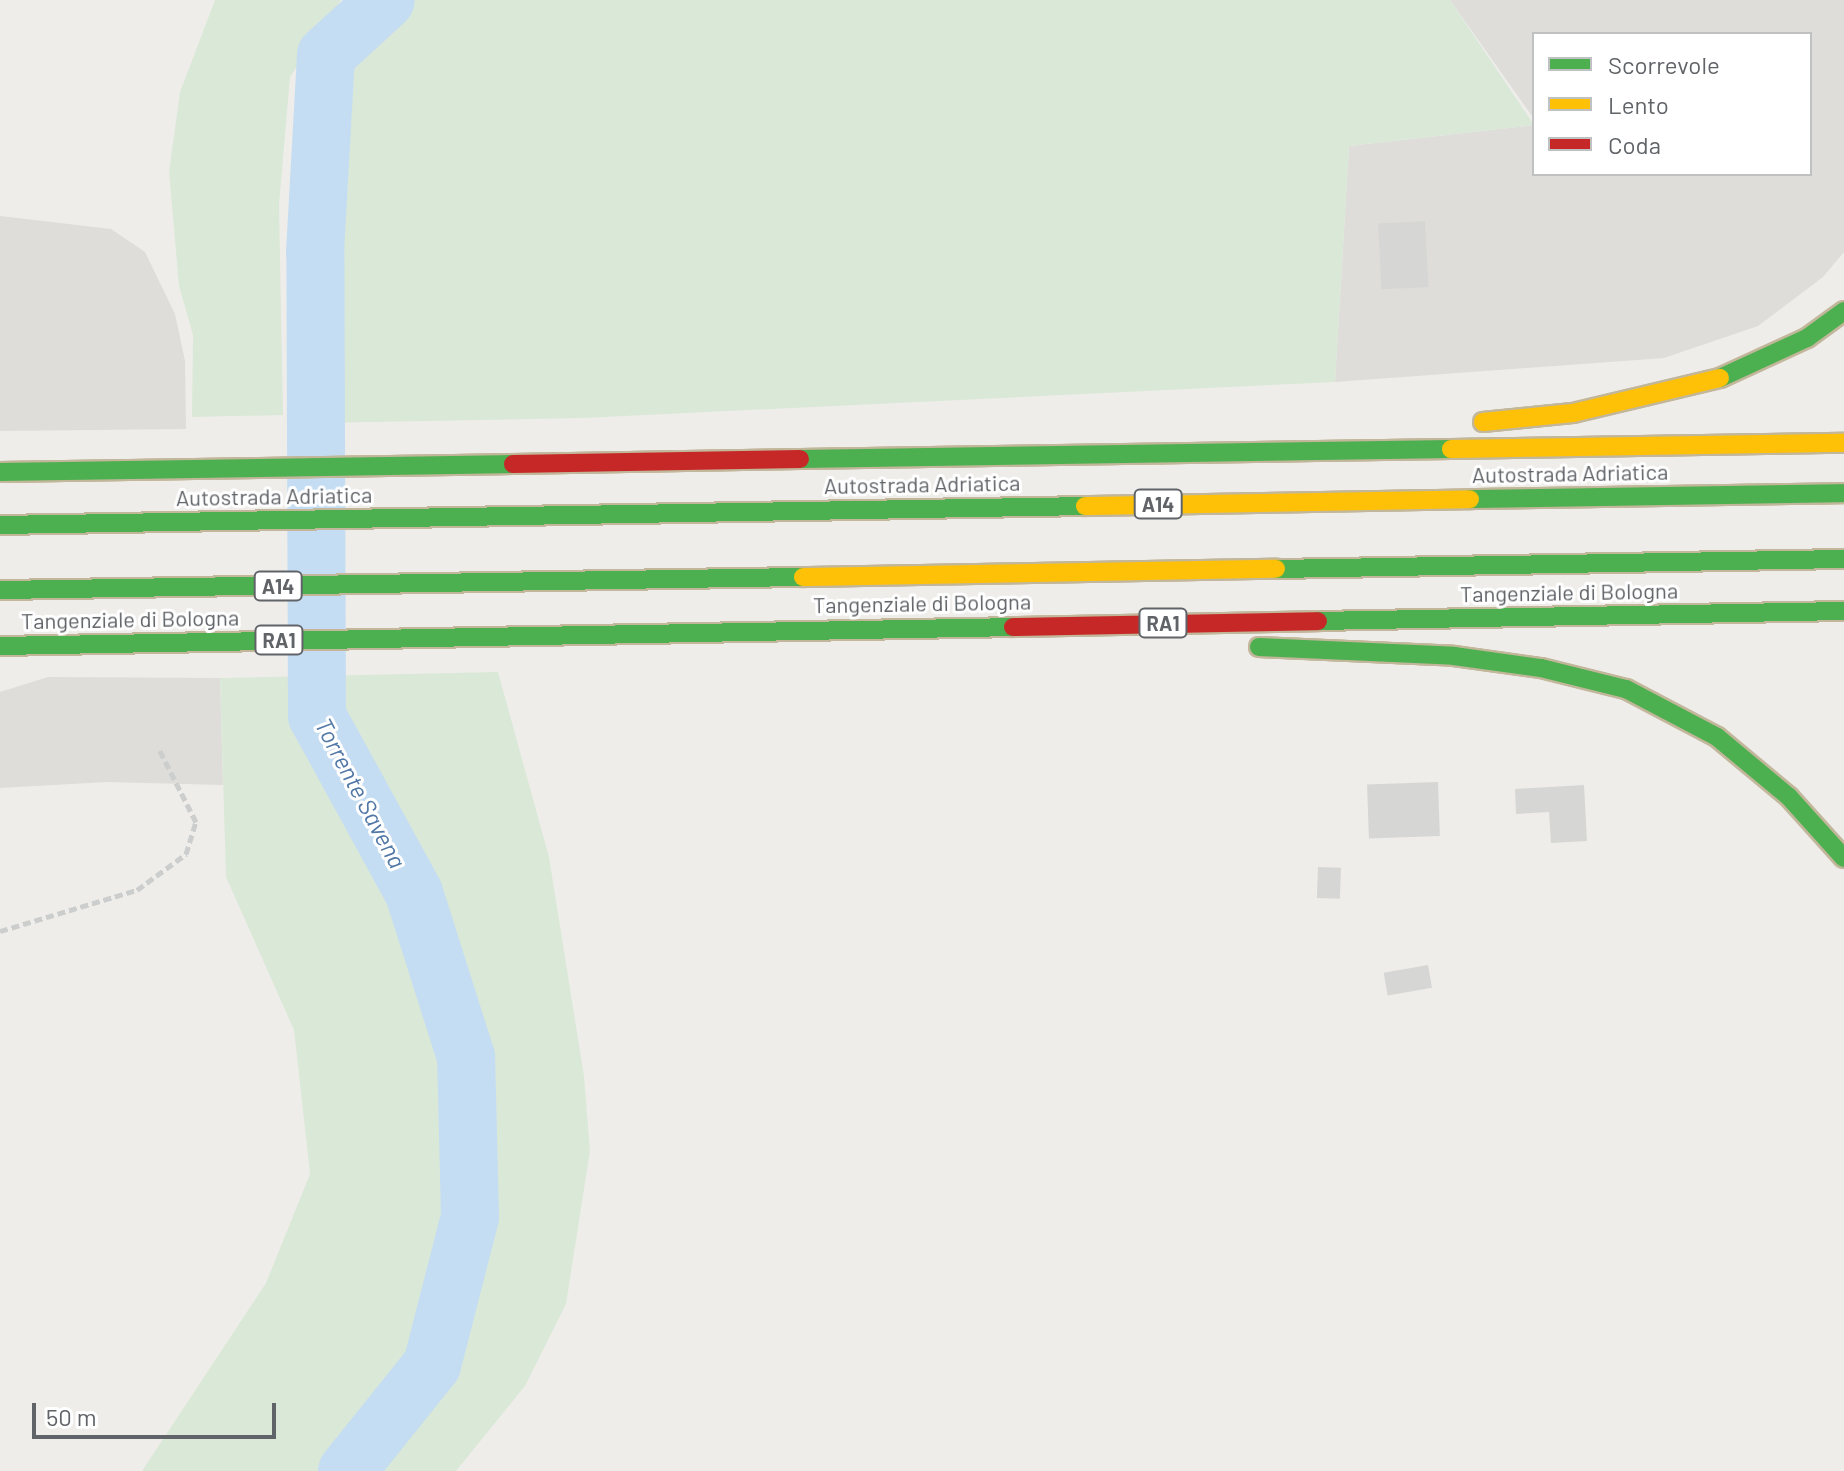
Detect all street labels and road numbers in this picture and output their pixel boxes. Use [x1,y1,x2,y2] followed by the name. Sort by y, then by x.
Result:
[1472,458,1668,488] street label: Autostrada Adriatica
[824,469,1020,499] street label: Autostrada Adriatica
[176,481,372,511] street label: Autostrada Adriatica
[1132,488,1184,520] road number: A14
[252,570,304,602] road number: A14
[1460,577,1678,607] street label: Tangenziale di Bologna
[813,588,1031,618] street label: Tangenziale di Bologna
[21,604,239,634] street label: Tangenziale di Bologna
[1137,607,1189,639] road number: RA1
[253,624,305,656] road number: RA1

